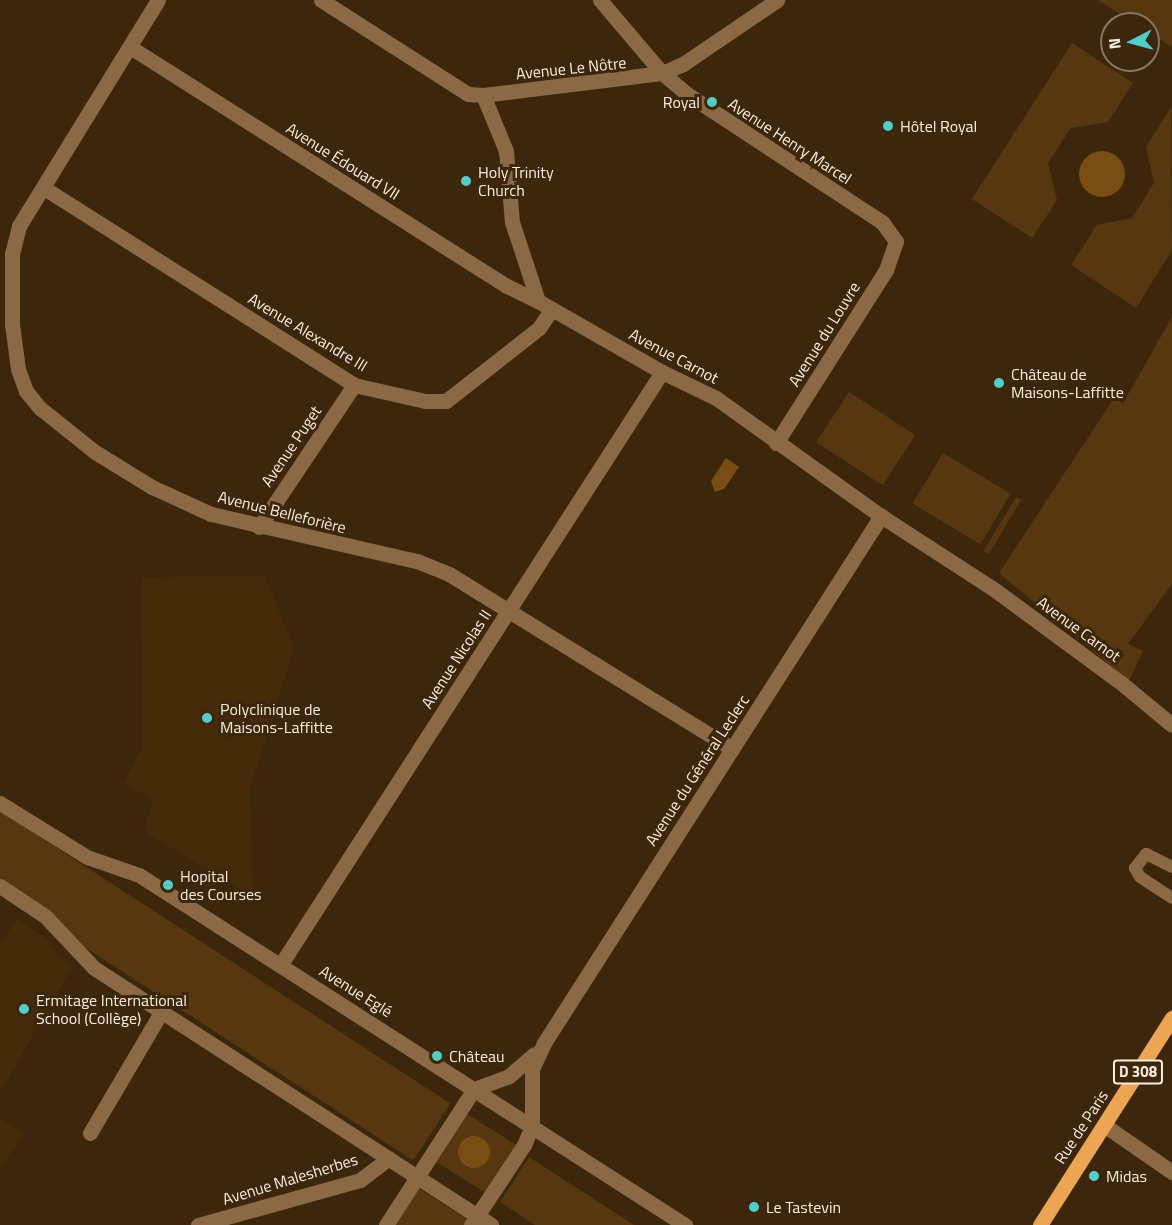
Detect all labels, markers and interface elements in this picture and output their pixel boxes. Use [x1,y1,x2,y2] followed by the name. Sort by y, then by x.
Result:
[1100,12,1160,72] north arrow
[1102,37,1127,50] text: N
[515,53,627,83] street label: Avenue Le Nôtre
[663,92,700,112] place label: Royal
[725,94,855,188] street label: Avenue Henry Marcel
[705,95,719,109] marker: Royal
[900,116,977,136] place label: Hôtel Royal
[283,118,403,204] street label: Avenue Édouard VII
[881,119,895,133] marker: Hôtel Royal
[478,162,554,200] place label: Holy Trinity Church
[459,174,473,188] marker: Holy Trinity Church
[784,278,864,390] street label: Avenue du Louvre
[245,289,371,375] street label: Avenue Alexandre III
[626,324,722,388] street label: Avenue Carnot
[1011,364,1124,402] place label: Château de Maisons-Laffitte
[992,376,1006,390] marker: Château de Maisons-Laffitte
[257,402,325,490] street label: Avenue Puget
[216,487,348,537] street label: Avenue Belleforière
[1034,592,1124,666] street label: Avenue Carnot
[417,606,495,712] street label: Avenue Nicolas II
[641,691,753,849] street label: Avenue du Général Leclerc
[220,699,333,737] place label: Polyclinique de Maisons-Laffitte
[198,709,216,727] marker: Polyclinique de Maisons-Laffitte
[180,866,261,904] place label: Hopital des Courses
[161,878,175,892] marker: Hopital des Courses
[316,961,396,1021] street label: Avenue Eglé
[36,990,187,1028] place label: Ermitage International School (Collège)
[17,1002,31,1016] marker: Ermitage International School (Collège)
[449,1046,505,1066] place label: Château
[430,1049,444,1063] marker: Château
[1112,1060,1164,1084] road number: D 308
[1050,1087,1112,1167] street label: Rue de Paris
[220,1149,360,1209] street label: Avenue Malesherbes
[1106,1166,1147,1186] place label: Midas
[1087,1169,1101,1183] marker: Midas
[766,1197,841,1217] place label: Le Tastevin
[747,1200,761,1214] marker: Le Tastevin

